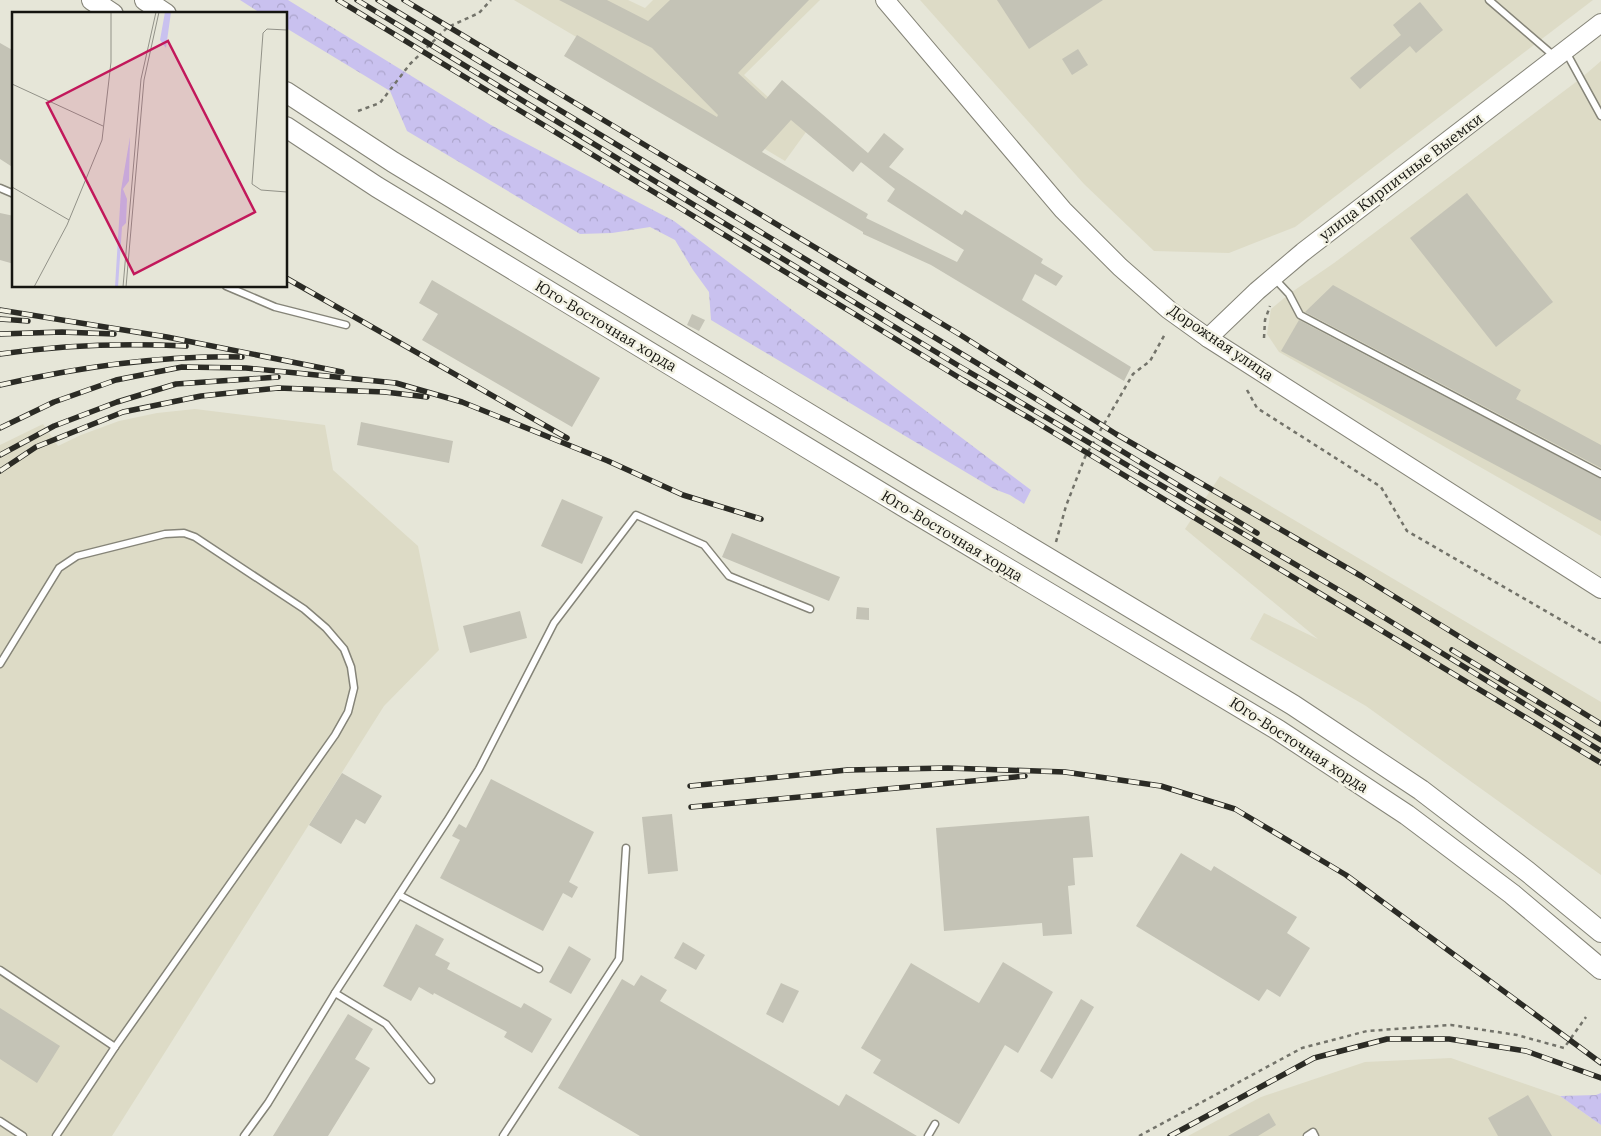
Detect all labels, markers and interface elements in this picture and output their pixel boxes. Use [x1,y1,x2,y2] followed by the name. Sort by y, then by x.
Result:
[12,12,288,288] inset map
[1315,109,1486,244] street label: улица Кирпичные Выемки
[532,276,680,375] street label: Юго-Восточная хорда
[1165,300,1278,385] street label: Дорожная улица
[878,486,1026,585] street label: Юго-Восточная хорда
[1226,693,1372,797] street label: Юго-Восточная хорда

